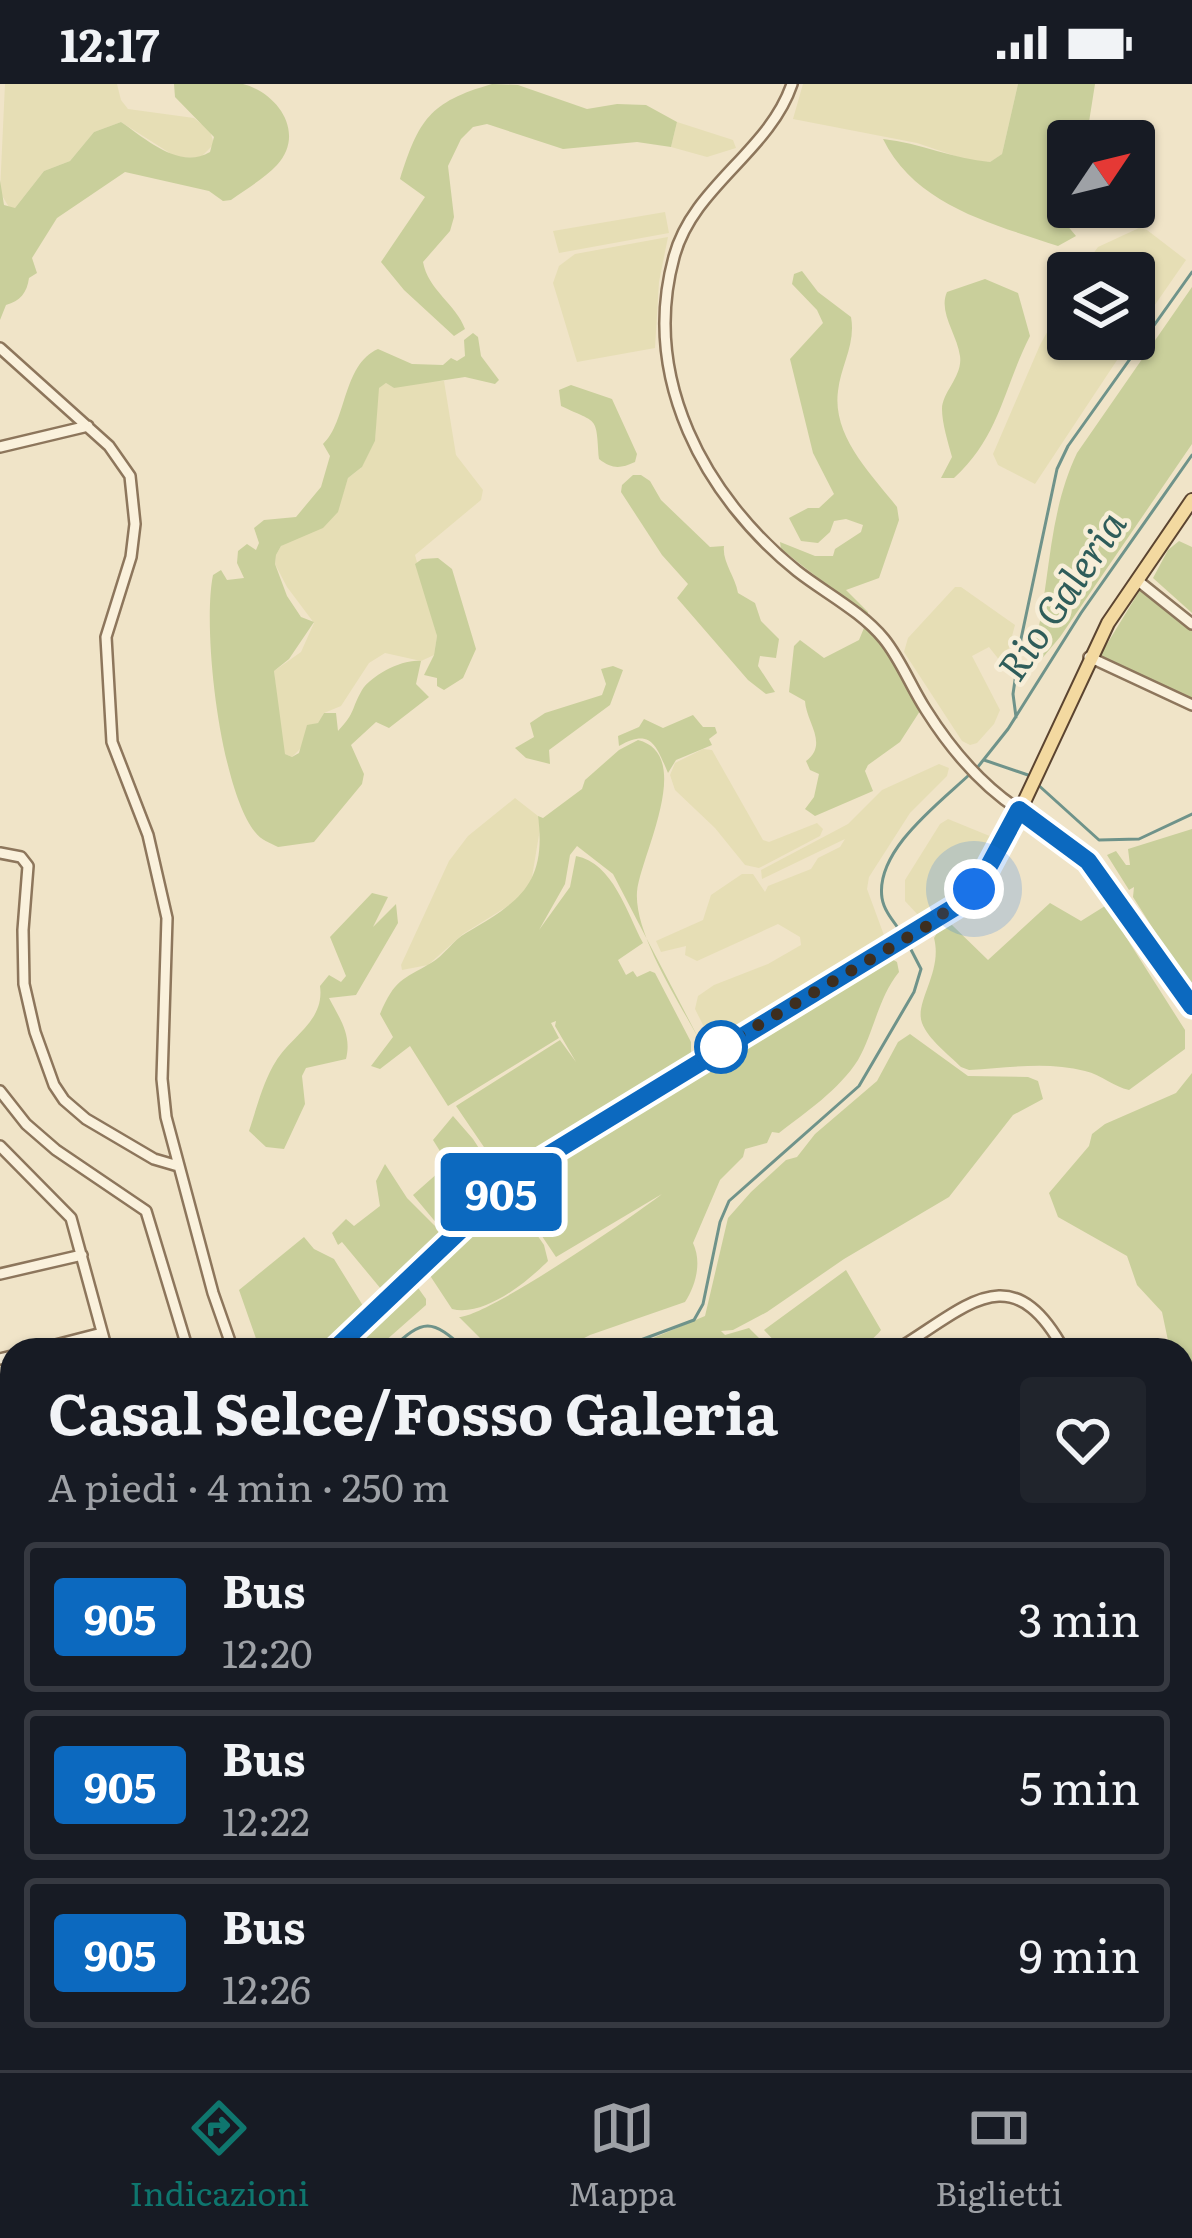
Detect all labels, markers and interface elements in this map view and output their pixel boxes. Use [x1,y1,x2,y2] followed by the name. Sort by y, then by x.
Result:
[60,9,159,76] text: 12:17
[1047,120,1155,228] north arrow
[1047,120,1155,360] map controls
[1047,252,1155,360] button: layers
[981,497,1138,691] water label: Rio Galeria
[944,859,1004,919] your location
[696,1022,746,1072] unlabelled marker
[432,1153,570,1231] line badge: 905
[465,1161,537,1223] text: 905
[48,1368,778,1453] text: Casal Selce/Fosso Galeria
[1020,1377,1146,1503] button: heart
[48,1456,449,1514] text: A piedi · 4 min · 250 m
[222,1555,306,1622] text: Bus
[1018,1584,1140,1651] text: 3 min
[84,1586,156,1648] text: 905
[222,1622,313,1680] text: 12:20
[222,1723,306,1790] text: Bus
[1020,1752,1140,1819] text: 5 min
[84,1754,156,1816] text: 905
[222,1790,310,1848] text: 12:22
[222,1891,306,1958] text: Bus
[1019,1920,1140,1987] text: 9 min
[84,1922,156,1984] text: 905
[222,1958,311,2016] text: 12:26
[130,2095,309,2216] tab: Indicazioni
[568,2095,676,2216] tab: Mappa
[935,2095,1062,2216] tab: Biglietti

